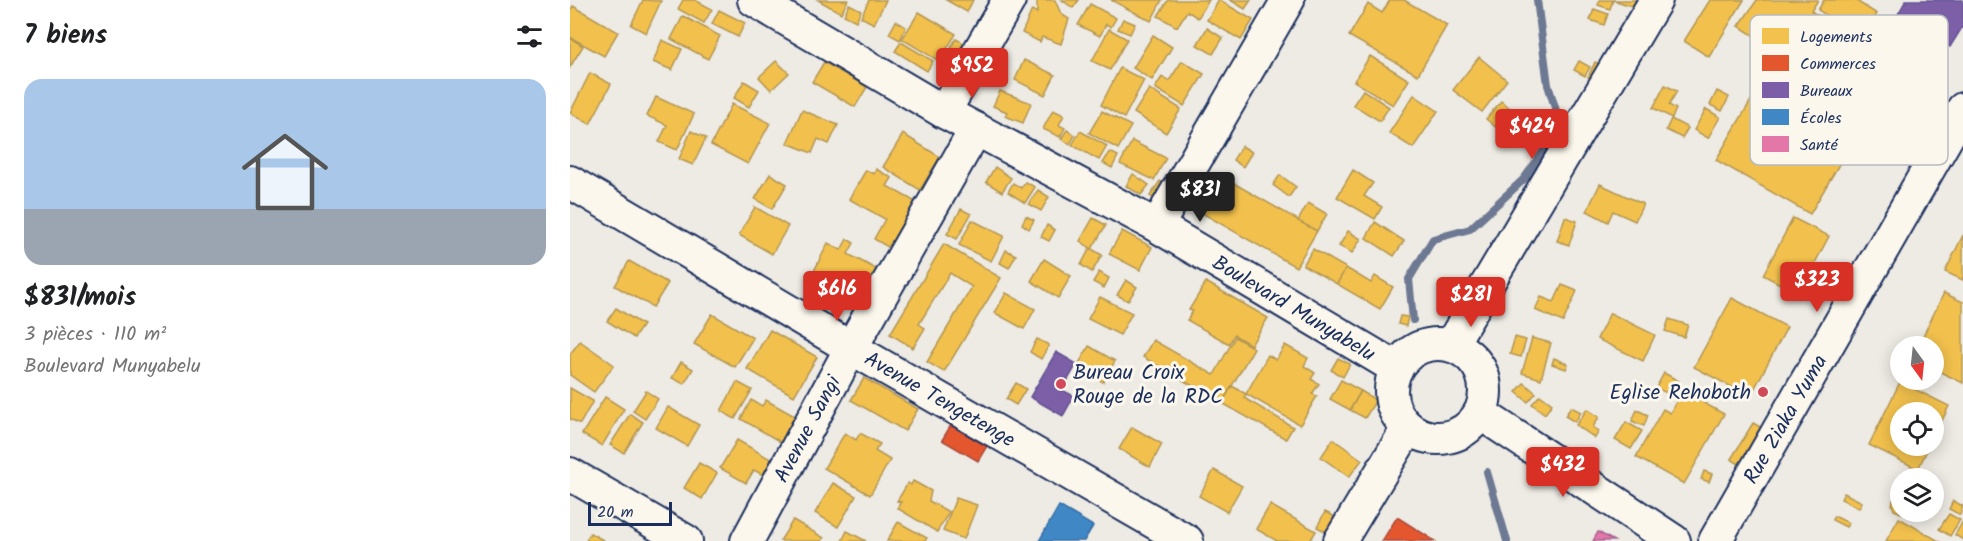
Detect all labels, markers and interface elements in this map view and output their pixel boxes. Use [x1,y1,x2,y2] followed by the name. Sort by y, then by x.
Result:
[24,15,107,57] text: 7 biens
[1750,15,1948,165] legend
[513,20,546,53] icon: filters
[1800,25,1872,50] text: Logements
[936,48,1008,99] pin: $952
[950,51,994,83] text: $952
[1800,52,1876,77] text: Commerces
[1800,79,1854,104] text: Bureaux
[1800,106,1842,131] text: Écoles
[1496,109,1568,160] pin: $424
[1509,112,1555,144] text: $424
[231,118,339,226] icon: home
[1800,133,1839,158] text: Santé
[1164,172,1236,223] pin: $831
[1180,175,1220,207] text: $831
[1205,247,1381,371] street label: Boulevard Munyabelu
[1781,262,1853,313] pin: $323
[1794,265,1840,297] text: $323
[801,271,873,322] pin: $616
[817,274,857,306] text: $616
[24,277,136,319] text: $831/mois
[1435,277,1507,328] pin: $281
[1450,280,1492,312] text: $281
[24,319,166,351] text: 3 pièces · 110 m²
[1890,336,1944,390] north arrow
[1890,336,1944,522] map controls
[857,344,1021,457] street label: Avenue Tengetenge
[1736,349,1837,491] street label: Rue Ziaka Yuma
[24,351,201,383] text: Boulevard Munyabelu
[1073,357,1223,414] place label: Bureau Croix Rouge de la RDC
[766,369,851,489] street label: Avenue Sangi
[1054,377,1068,391] marker: Bureau Croix Rouge de la RDC
[1609,377,1751,410] place label: Eglise Rehoboth
[1756,385,1770,399] marker: Eglise Rehoboth
[1890,402,1944,456] button: locate
[1527,447,1599,498] pin: $432
[1540,450,1586,482] text: $432
[1890,468,1944,522] button: layers
[588,499,672,526] scale bar
[597,500,633,525] text: 20 m

